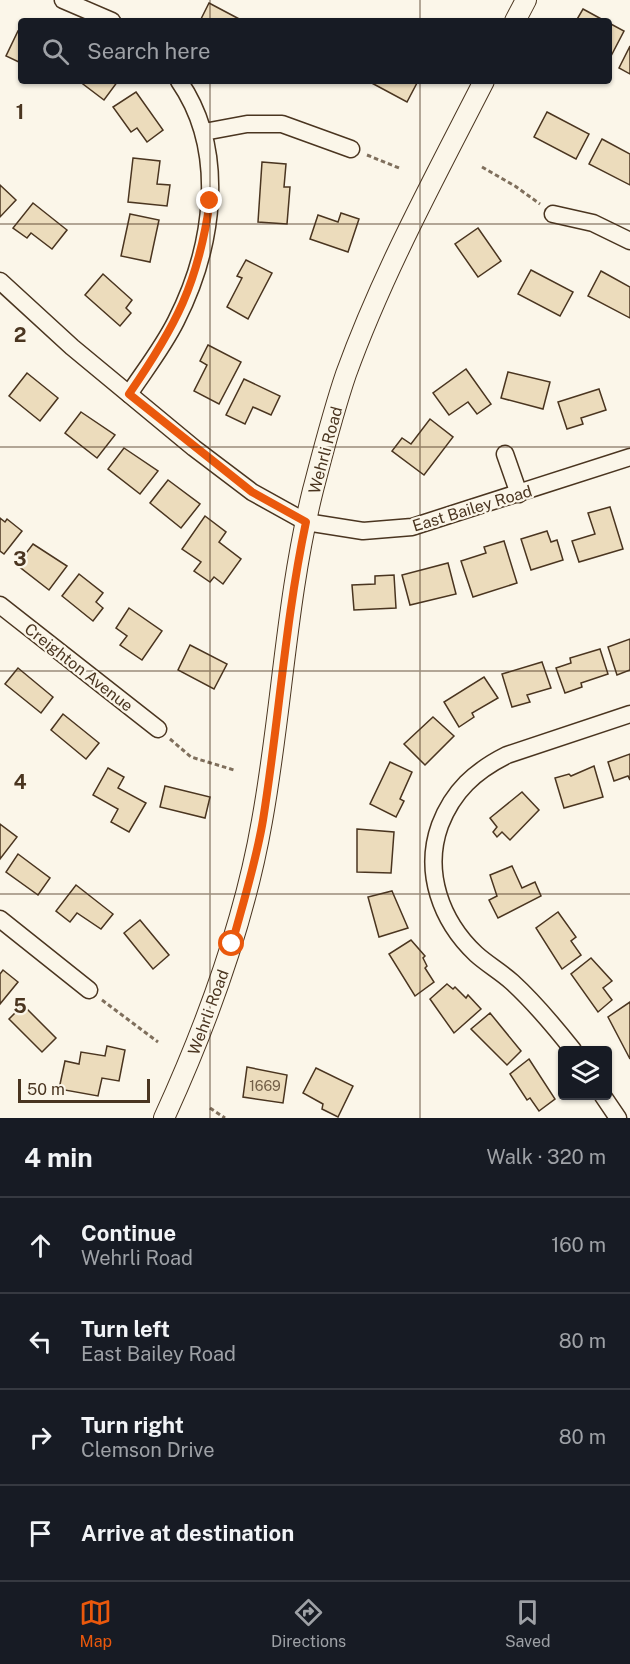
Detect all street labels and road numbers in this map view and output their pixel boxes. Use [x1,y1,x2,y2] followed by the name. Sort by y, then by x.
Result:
[305,404,346,496] street label: Wehrli Road
[410,481,534,536] street label: East Bailey Road
[21,619,137,716] street label: Creighton Avenue
[184,967,233,1058] street label: Wehrli Road

